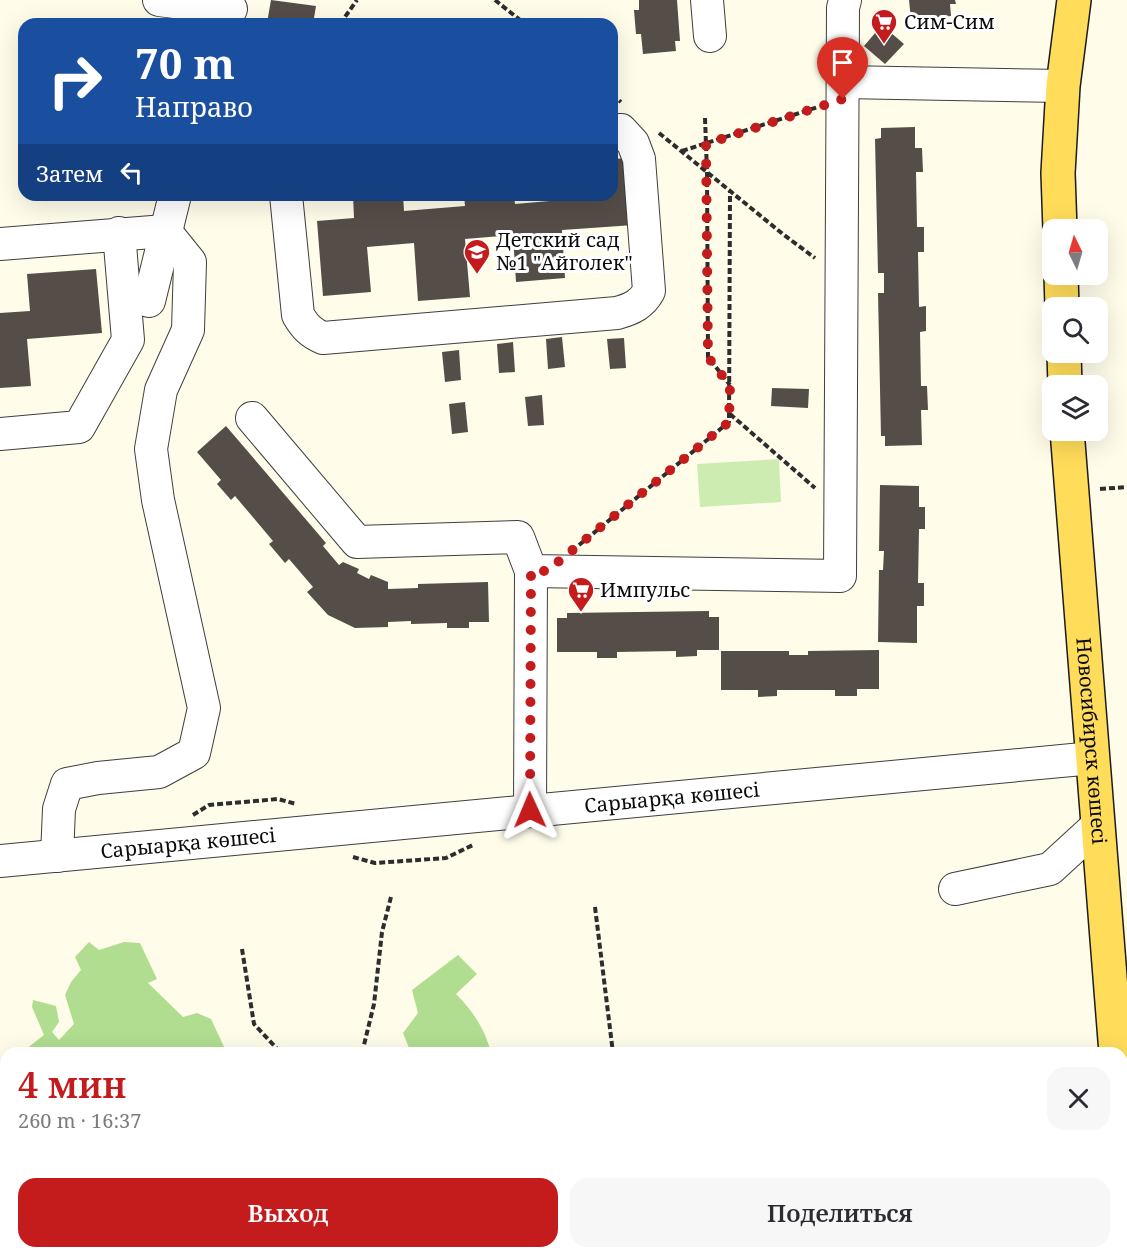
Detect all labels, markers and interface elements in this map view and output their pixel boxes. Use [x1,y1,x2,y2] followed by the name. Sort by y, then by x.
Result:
[869,7,899,45] supermarket icon: Сим-Сим
[904,8,995,35] place label: Сим-Сим
[135,34,235,91] text: 70 m
[817,37,868,99] pin
[36,42,114,120] icon: right
[826,46,859,79] icon: arrive
[135,88,253,125] text: Направо
[115,156,148,189] icon: left
[36,158,103,188] text: Затем
[1042,219,1108,285] north arrow
[1042,219,1108,441] map controls
[496,226,633,276] place label: Детский сад №1 "Айголек"
[462,237,492,275] school or university icon: Детский сад №1 "Айголек"
[1042,297,1108,363] button: search
[1042,375,1108,441] button: layers
[566,575,596,613] supermarket icon: Импульс
[600,576,690,603] place label: Импульс
[1070,636,1114,846] street label: Новосибирск көшесі
[583,775,761,819] street label: Сарыарқа көшесі
[498,778,562,842] position arrow
[99,821,277,864] street label: Сарыарқа көшесі
[18,1060,127,1109] text: 4 мин
[1047,1067,1110,1130] button: close
[18,1107,141,1134] text: 260 m · 16:37
[18,1178,558,1247] button: Выход
[570,1178,1110,1247] button: Поделиться

